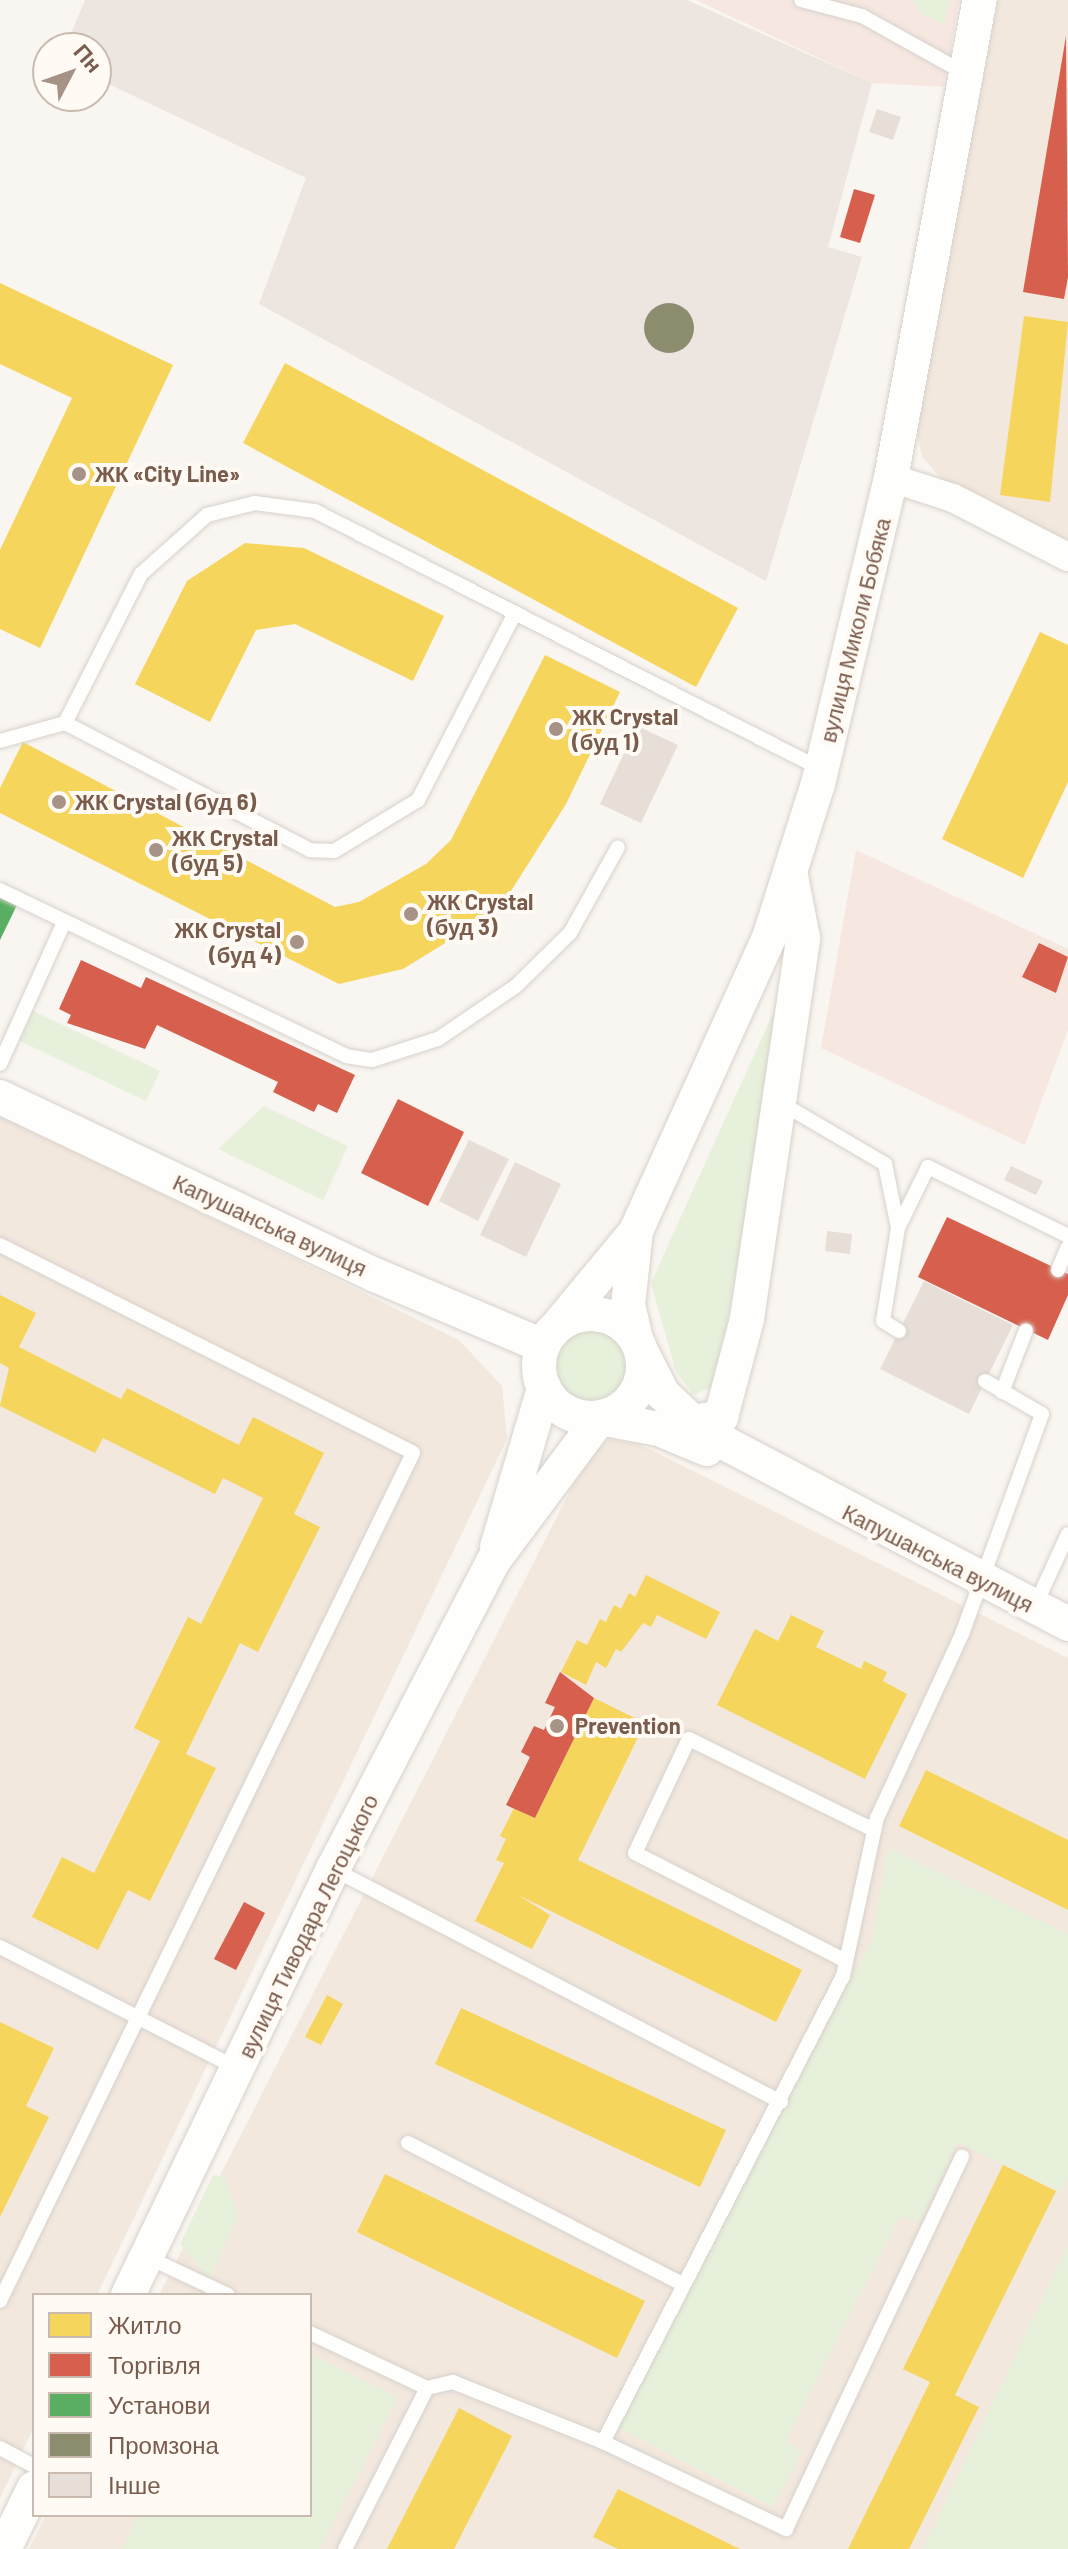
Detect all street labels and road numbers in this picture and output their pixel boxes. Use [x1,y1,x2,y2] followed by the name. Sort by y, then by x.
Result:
[814,515,896,745] street label: вулиця Миколи Бобяка
[169,1169,371,1281] street label: Капушанська вулиця
[838,1498,1038,1618] street label: Капушанська вулиця
[233,1790,383,2062] street label: вулиця Тиводара Легоцького

